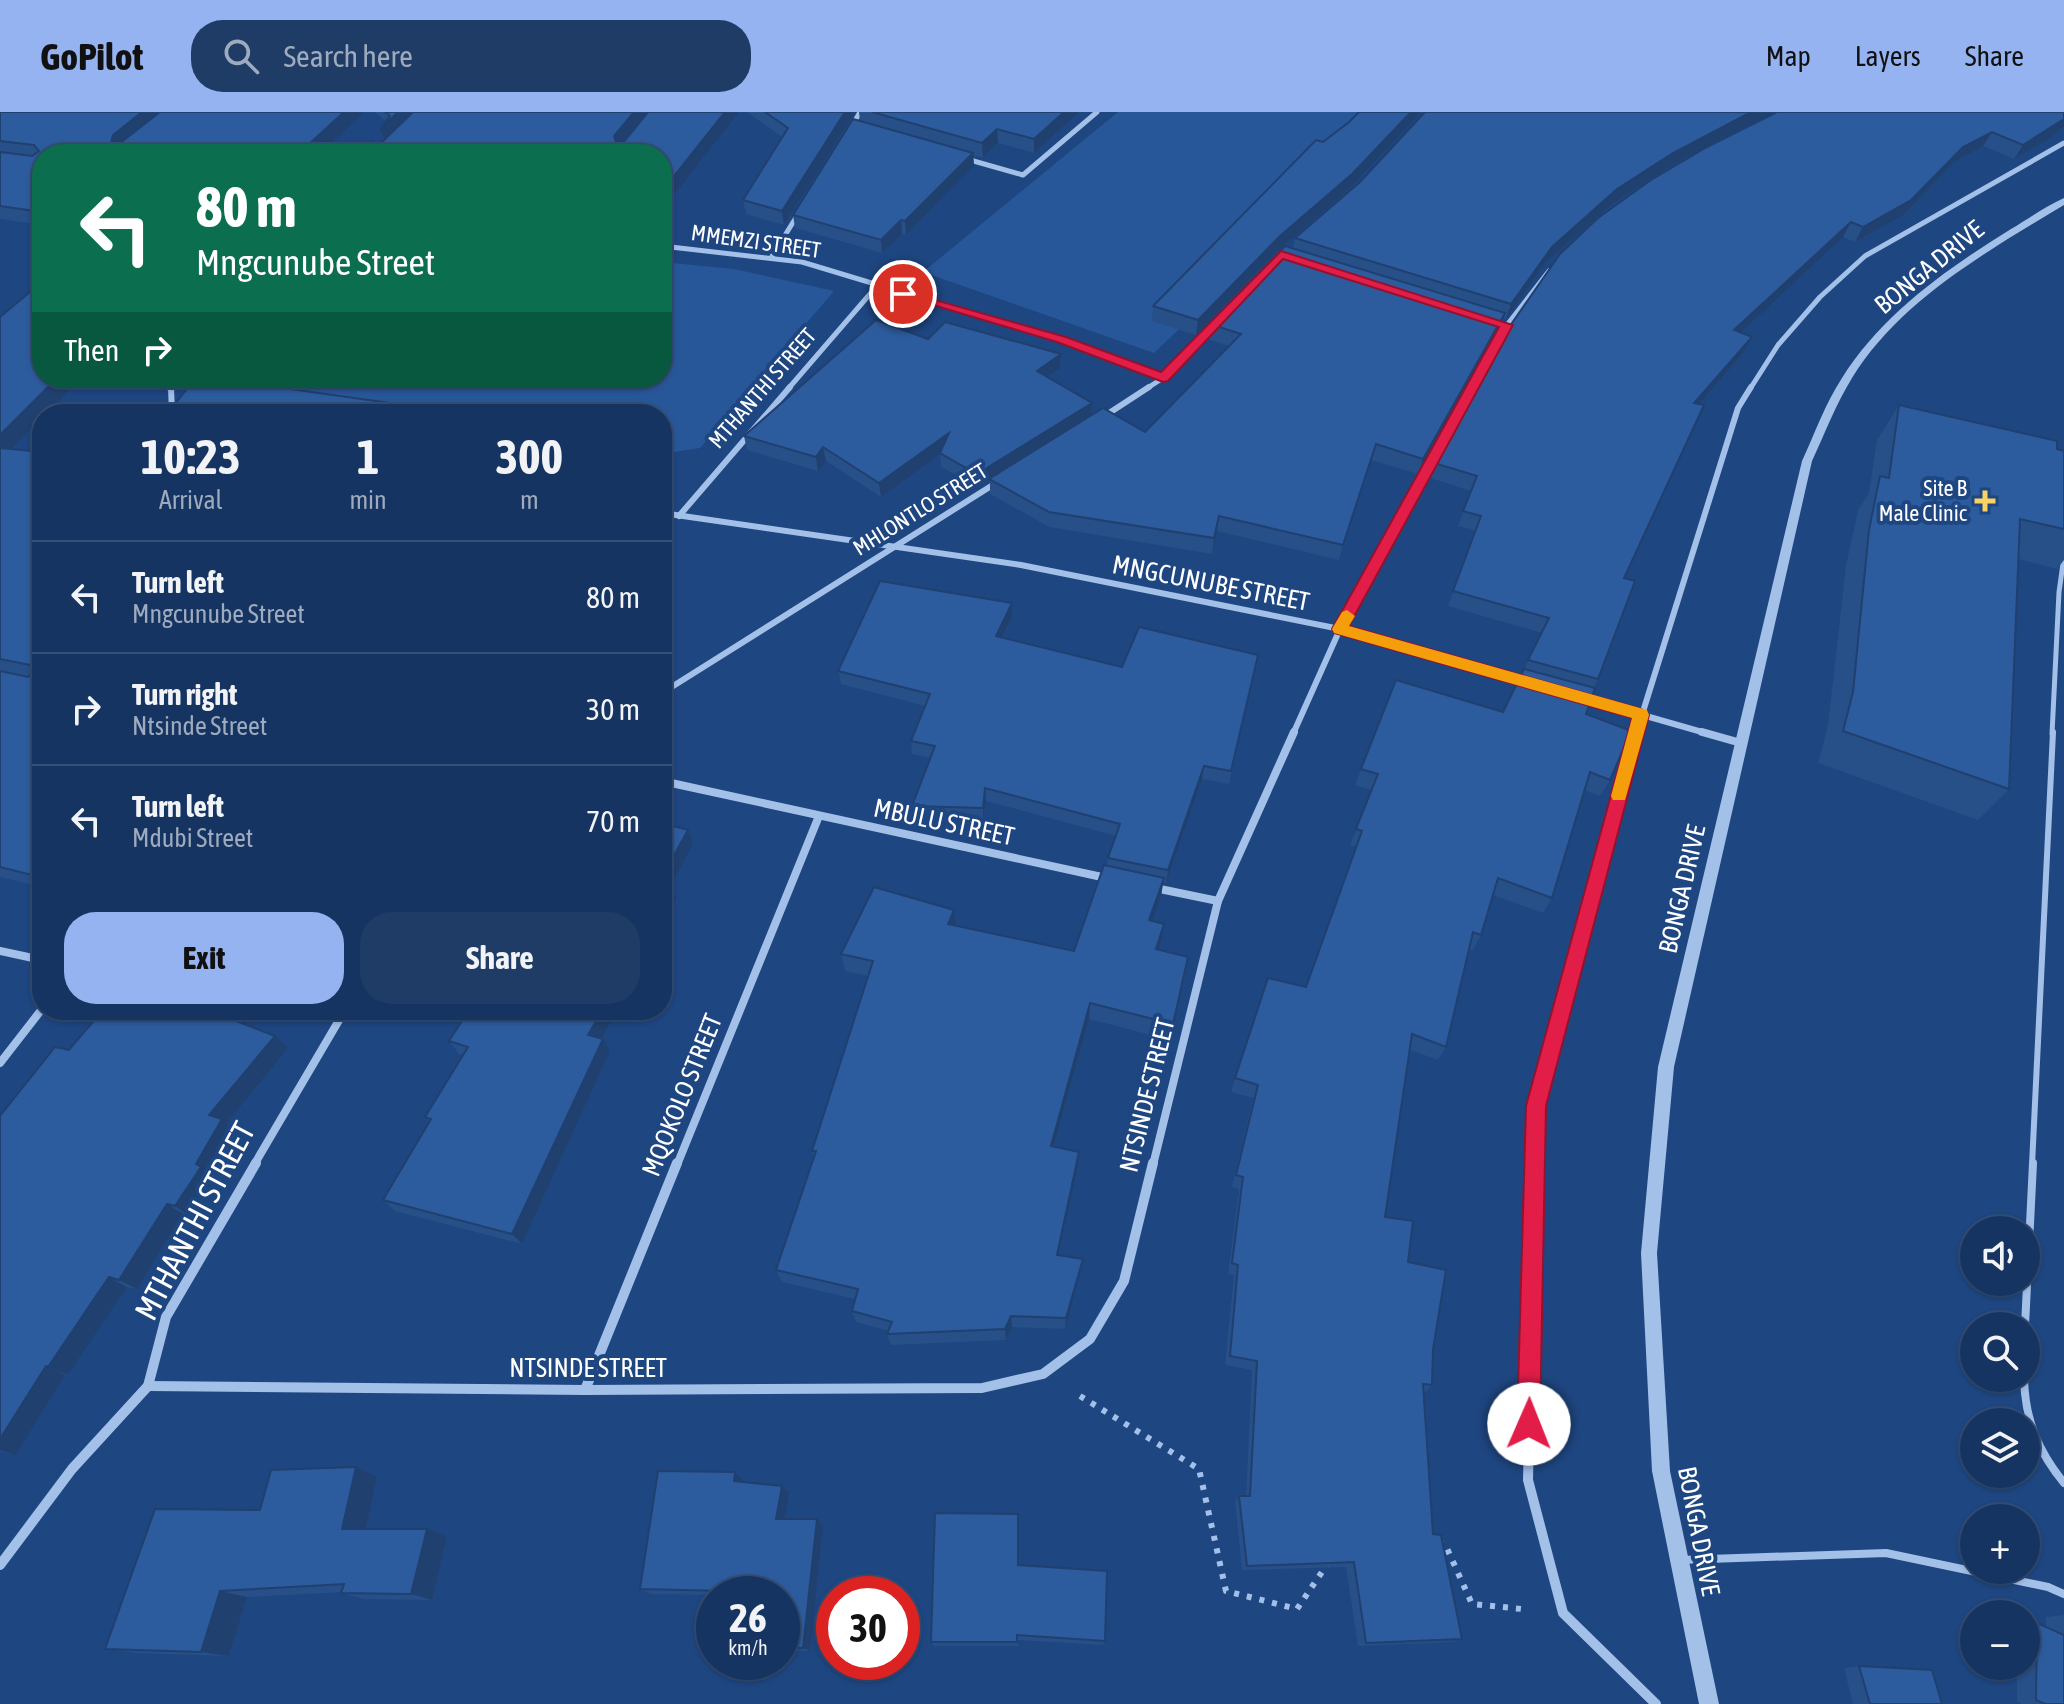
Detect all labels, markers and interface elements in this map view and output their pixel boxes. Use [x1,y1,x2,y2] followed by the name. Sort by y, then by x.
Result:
[191,20,751,92] search box
[219,34,263,78] icon: search
[40,35,143,78] text: GoPilot
[283,39,413,73] text: Search here
[1766,40,1811,72] text: Map
[1855,40,1921,72] text: Layers
[1965,40,2024,72] text: Share
[196,175,297,239] text: 80 m
[64,176,168,280] icon: left
[1869,214,1989,320] street label: BONGA DRIVE
[690,219,823,263] street label: MMEMZI STREET
[196,241,435,283] text: Mngcunube Street
[869,260,937,328] pin
[881,272,925,316] icon: arrive
[703,322,821,453] street label: MTHANTHI STREET
[135,328,179,372] icon: right
[64,333,119,367] text: Then
[141,429,241,484] text: 10:23
[357,429,379,484] text: 1
[496,429,563,484] text: 300
[848,457,992,561] street label: MHLONTLO STREET
[1879,475,1968,526] place label: Site B Male Clinic
[159,485,222,515] text: Arrival
[349,485,387,515] text: min
[520,485,539,515] text: m
[1974,490,1996,512] marker: Site B Male Clinic
[1110,549,1313,617] street label: MNGCUNUBE STREET
[132,565,224,599] text: Turn left
[64,575,108,619] icon: left
[586,580,640,614] text: 80 m
[132,599,305,629] text: Mngcunube Street
[132,677,238,711] text: Turn right
[64,687,108,731] icon: right
[586,692,640,726] text: 30 m
[132,711,267,741] text: Ntsinde Street
[132,789,224,823] text: Turn left
[871,792,1018,852] street label: MBULU STREET
[64,799,108,843] icon: left
[586,804,640,838] text: 70 m
[1653,822,1711,956] street label: BONGA DRIVE
[132,823,253,853] text: Mdubi Street
[64,912,344,1004] button: Exit
[360,912,640,1004] button: Share
[636,1009,728,1180] street label: MQOKOLO STREET
[1113,1014,1181,1175] street label: NTSINDE STREET
[127,1116,262,1326] street label: MTHANTHI STREET
[1960,1216,2040,1680] map controls
[1960,1216,2040,1296] button: sound
[1960,1312,2040,1392] button: search
[509,1353,667,1383] street label: NTSINDE STREET
[1487,1382,1571,1466] position arrow
[1960,1408,2040,1488] button: layers
[1672,1464,1726,1598] street label: BONGA DRIVE
[1960,1504,2040,1584] button: +
[816,1576,920,1680] speed limit sign: 30
[729,1595,767,1640] text: 26
[1960,1600,2040,1680] button: −
[728,1636,768,1659] text: km/h

